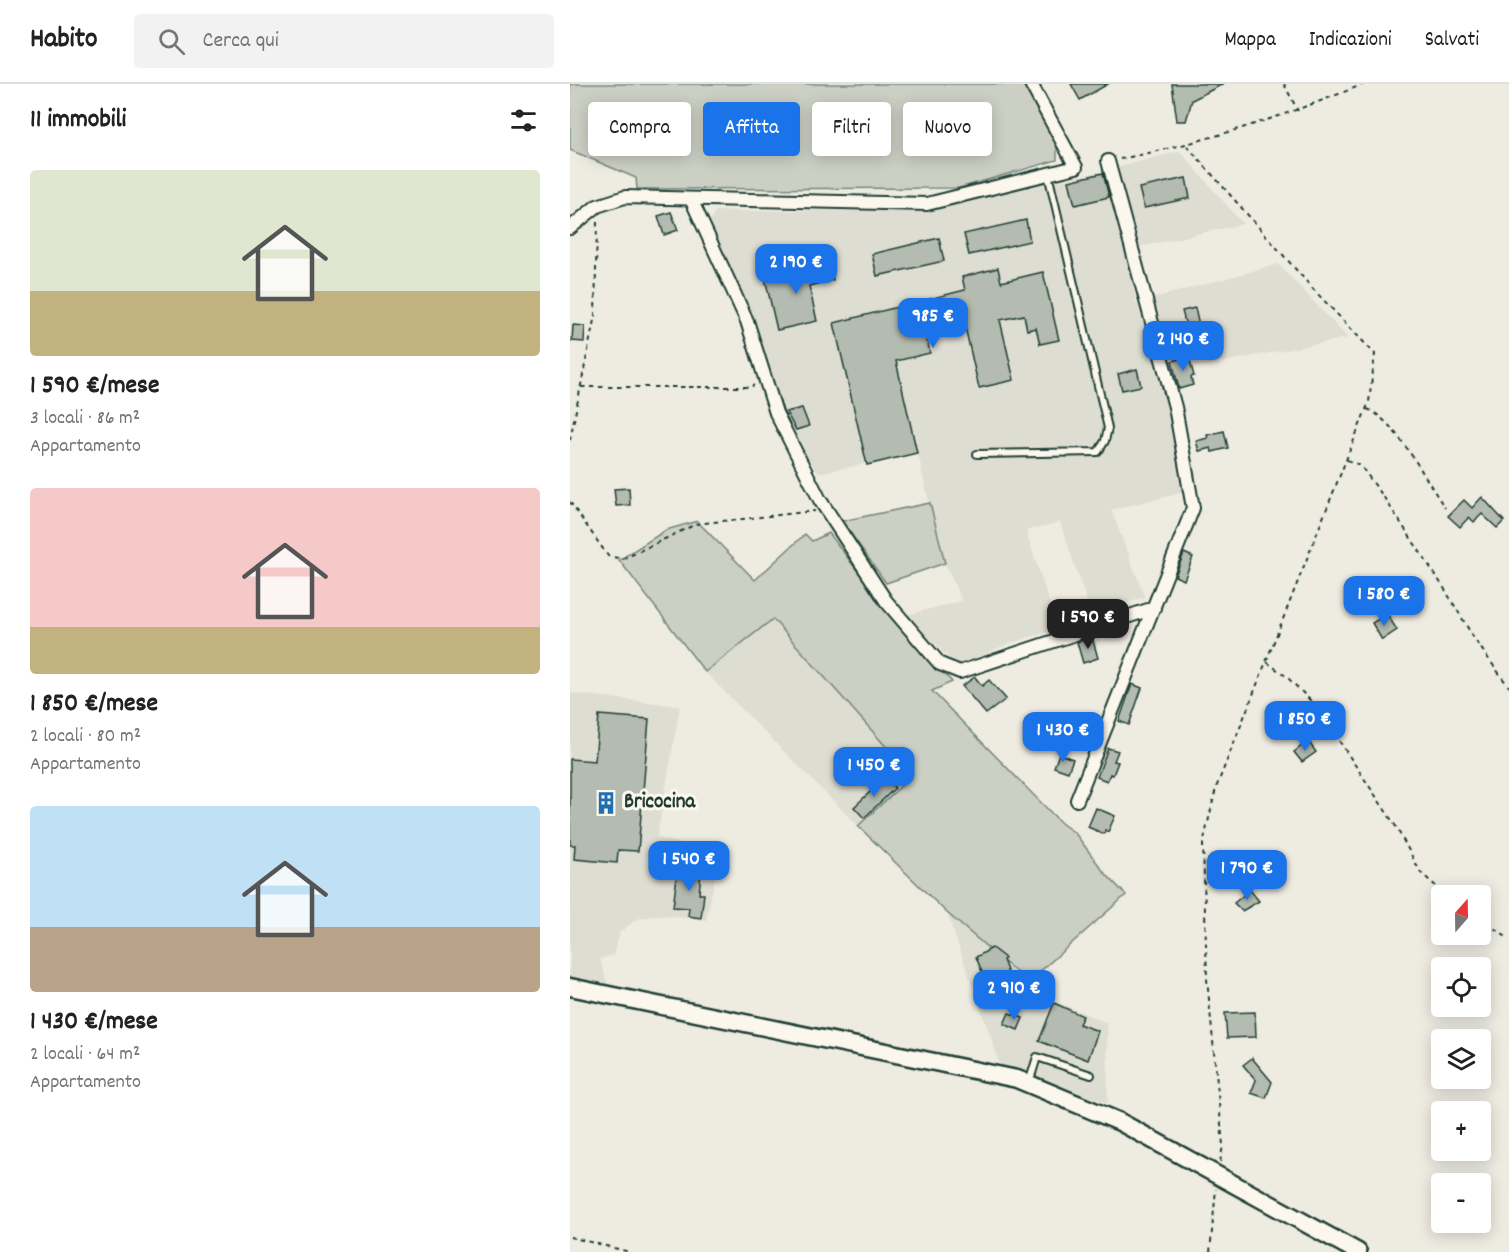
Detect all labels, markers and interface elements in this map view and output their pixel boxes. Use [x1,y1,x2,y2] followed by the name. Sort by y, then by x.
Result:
[134,14,554,68] search box
[30,21,98,61] text: Habito
[155,25,188,58] icon: search
[203,26,279,57] text: Cerca qui
[1224,26,1276,56] text: Mappa
[1309,26,1392,56] text: Indicazioni
[1425,26,1479,56] text: Salvati
[30,102,126,139] text: 11 immobili
[588,102,691,156] chip: Compra
[703,102,800,156] chip: Affitta
[812,102,891,156] chip: Filtri
[903,102,992,156] chip: Nuovo
[507,104,540,137] icon: filters
[231,209,339,317] icon: home
[741,244,851,295] pin: 2 190 €
[769,249,823,277] text: 2 190 €
[891,298,975,349] pin: 985 €
[912,303,954,331] text: 985 €
[1128,321,1238,372] pin: 2 140 €
[1157,326,1209,354] text: 2 140 €
[30,368,159,405] text: 1 590 €/mese
[30,405,140,433] text: 3 locali · 86 m²
[30,433,141,461] text: Appartamento
[231,527,339,635] icon: home
[1329,576,1439,627] pin: 1 580 €
[1358,581,1410,609] text: 1 580 €
[1033,599,1143,650] pin: 1 590 €
[1061,604,1115,632] text: 1 590 €
[30,686,158,723] text: 1 850 €/mese
[1250,701,1360,752] pin: 1 850 €
[1279,706,1331,734] text: 1 850 €
[1008,712,1118,763] pin: 1 430 €
[1037,717,1089,745] text: 1 430 €
[30,723,141,751] text: 2 locali · 80 m²
[819,747,929,798] pin: 1 450 €
[30,751,141,779] text: Appartamento
[847,752,901,780] text: 1 450 €
[624,788,696,818] place label: Bricocina
[593,790,619,816] building icon: Bricocina
[634,841,744,892] pin: 1 540 €
[231,845,339,953] icon: home
[662,846,716,874] text: 1 540 €
[1192,850,1302,901] pin: 1 790 €
[1221,855,1273,883] text: 1 790 €
[1431,885,1491,945] north arrow
[1431,885,1491,1233] map controls
[1431,957,1491,1017] button: locate
[959,970,1069,1021] pin: 2 910 €
[987,975,1041,1003] text: 2 910 €
[30,1004,158,1041] text: 1 430 €/mese
[1431,1029,1491,1089] button: layers
[30,1041,140,1069] text: 2 locali · 64 m²
[30,1069,141,1097] text: Appartamento
[1431,1101,1491,1161] button: +
[1431,1173,1491,1233] button: −

